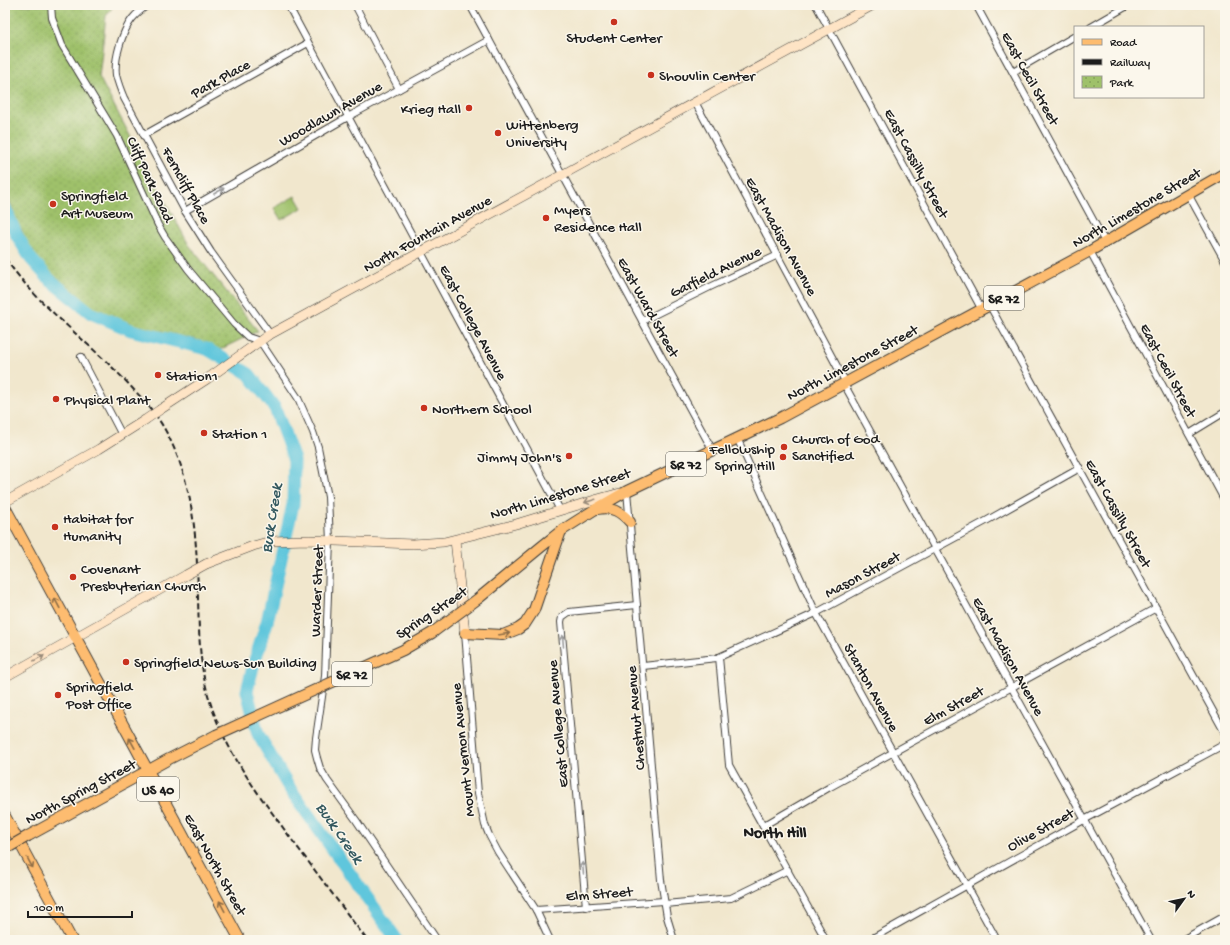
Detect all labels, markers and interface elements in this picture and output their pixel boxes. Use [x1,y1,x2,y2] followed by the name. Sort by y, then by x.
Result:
[609,17,619,27] marker: Student Center
[1074,26,1204,98] legend
[996,29,1063,130] street label: East Cecil Street
[566,30,664,48] place label: Student Center
[1110,37,1137,51] text: Road
[187,56,254,104] street label: Park Place
[1110,57,1150,71] text: Railway
[659,68,757,86] place label: Shouvlin Center
[646,70,656,80] marker: Shouvlin Center
[1109,77,1135,91] text: Park
[276,78,386,152] street label: Woodlawn Avenue
[401,101,461,119] place label: Krieg Hall
[464,103,474,113] marker: Krieg Hall
[879,106,953,223] street label: East Cassilly Street
[506,117,579,152] place label: Wittenberg University
[493,128,503,138] marker: Wittenberg University
[122,134,177,227] street label: Cliff Park Road
[156,144,214,228] street label: Ferncliff Place
[1069,164,1206,253] street label: North Limestone Street
[740,175,820,300] street label: East Madison Avenue
[213,187,225,195] one-way arrow
[61,188,134,223] place label: Springfield Art Museum
[361,192,495,277] street label: North Fountain Avenue
[48,199,58,209] marker: Springfield Art Museum
[554,202,642,237] place label: Myers Residence Hall
[541,213,551,223] marker: Myers Residence Hall
[667,243,765,303] street label: Garfield Avenue
[612,255,683,363] street label: East Ward Street
[434,262,510,384] street label: East College Avenue
[984,286,1024,310] road number: SR 72
[784,321,923,406] street label: North Limestone Street
[1135,321,1200,423] street label: East Cecil Street
[166,368,218,386] place label: Station1
[153,370,163,380] marker: Station1
[63,392,152,410] place label: Physical Plant
[51,394,61,404] marker: Physical Plant
[432,401,532,419] place label: Northern School
[419,403,429,413] marker: Northern School
[212,426,267,444] place label: Station 1
[199,428,209,438] marker: Station 1
[792,431,880,466] place label: Church of God Sanctified
[708,441,776,476] place label: Fellowship Spring Hill
[779,442,789,452] marker: Church of God Sanctified
[477,449,561,467] place label: Jimmy John's
[564,451,574,461] marker: Jimmy John's
[666,452,706,476] road number: SR 72
[778,452,788,462] marker: Fellowship Spring Hill
[1080,457,1155,573] street label: East Cassilly Street
[488,464,635,525] street label: North Limestone Street
[259,481,289,555] water label: Buck Creek
[583,498,596,505] one-way arrow
[63,511,135,546] place label: Habitat for Humanity
[50,522,60,532] marker: Habitat for Humanity
[307,543,329,637] street label: Warder Street
[822,548,905,603] street label: Mason Street
[80,561,206,596] place label: Covenant Presbyterian Church
[68,572,78,582] marker: Covenant Presbyterian Church
[393,582,473,644] street label: Spring Street
[967,595,1047,720] street label: East Madison Avenue
[53,597,60,609] one-way arrow
[497,630,510,638] one-way arrow
[559,635,566,648] one-way arrow
[839,641,902,736] street label: Stanton Avenue
[33,653,45,661] one-way arrow
[134,655,317,673] place label: Springfield News-Sun Building
[121,657,131,667] marker: Springfield News-Sun Building
[544,659,574,788] street label: East College Avenue
[332,662,372,686] road number: SR 72
[623,665,651,771] street label: Chestnut Avenue
[65,679,133,714] place label: Springfield Post Office
[448,682,480,817] street label: Mount Vernon Avenue
[920,682,989,731] street label: Elm Street
[53,690,63,700] marker: Springfield Post Office
[128,737,136,749] one-way arrow
[23,755,141,830] street label: North Spring Street
[137,777,179,801] road number: US 40
[310,800,367,870] water label: Buck Creek
[1004,804,1079,856] street label: Olive Street
[179,811,251,921] street label: East North Street
[744,825,807,844] district label: North Hill
[27,857,35,869] one-way arrow
[579,862,586,875] one-way arrow
[1164,879,1204,919] north arrow
[565,884,635,906] street label: Elm Street
[1184,888,1198,901] text: N
[28,893,132,919] scale bar
[217,900,225,912] one-way arrow
[33,902,64,916] text: 100 m

